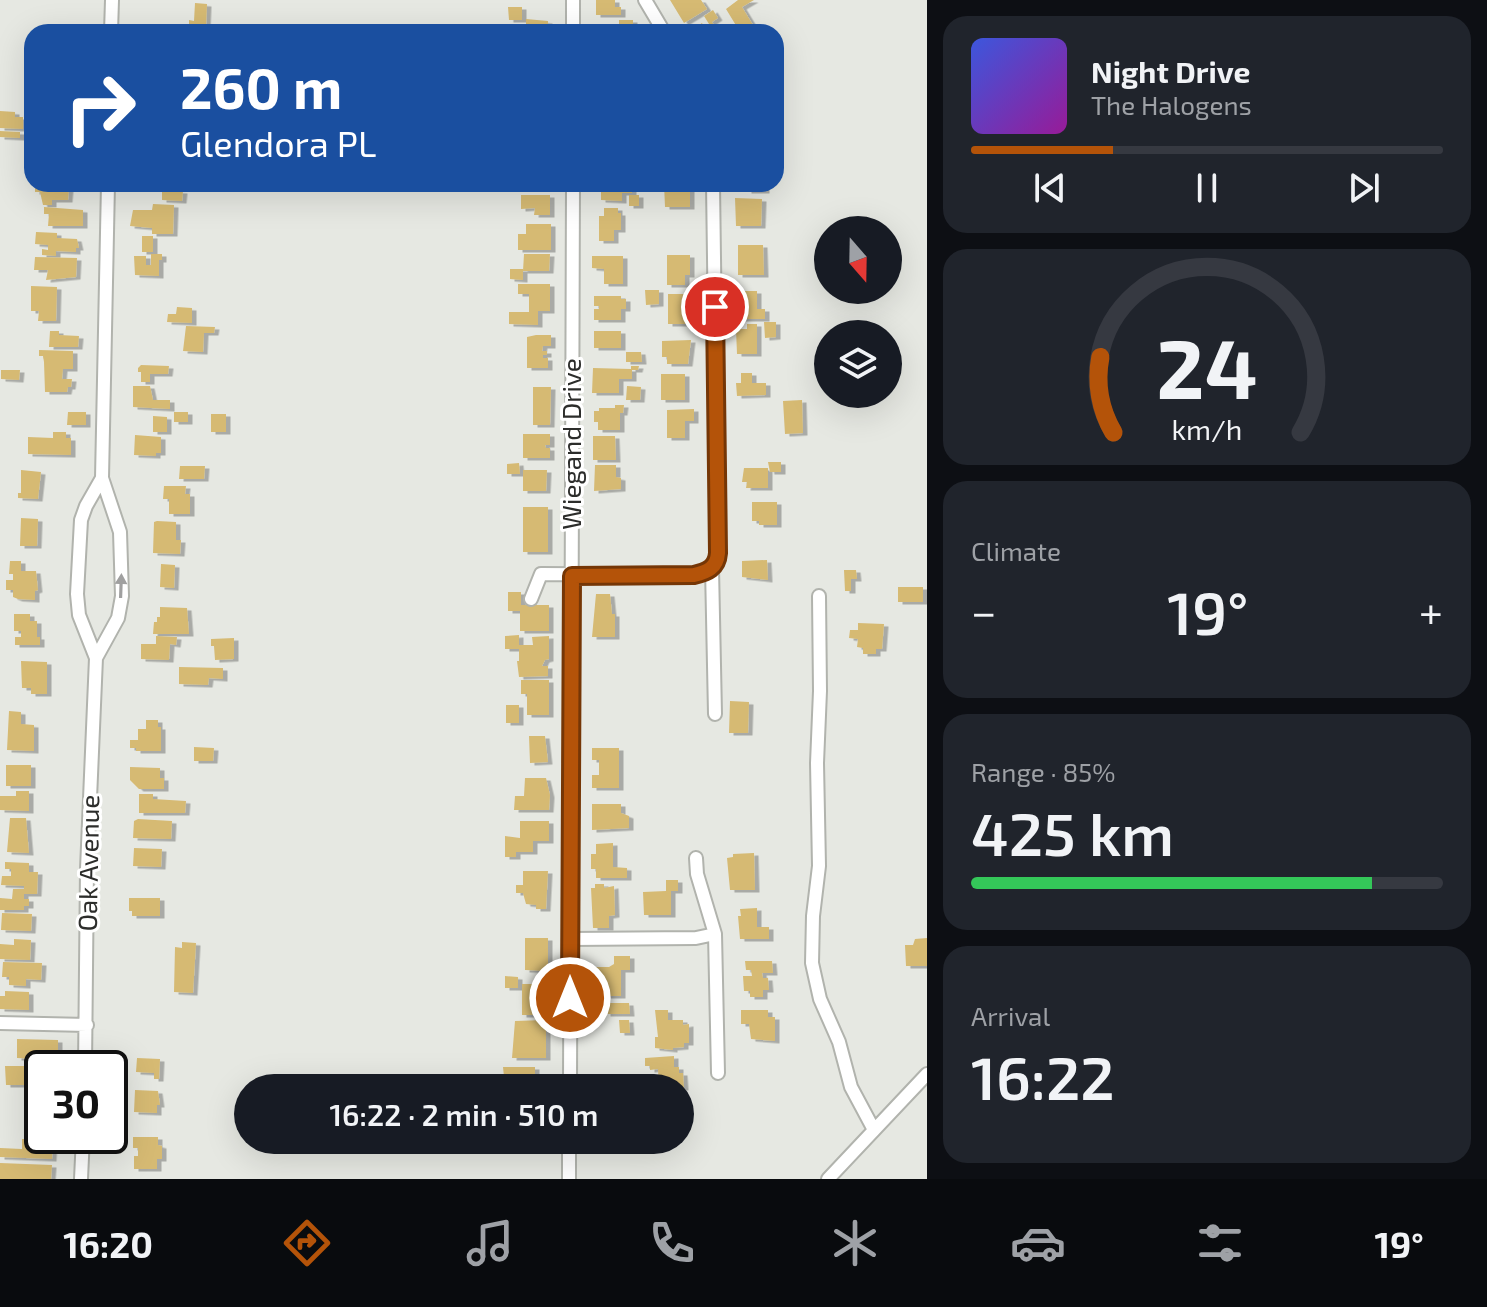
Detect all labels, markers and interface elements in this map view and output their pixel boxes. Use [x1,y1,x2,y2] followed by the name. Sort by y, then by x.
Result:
[180,53,342,120] text: 260 m
[1091,53,1250,89] text: Night Drive
[48,56,152,160] icon: right
[1091,89,1252,120] text: The Halogens
[180,121,377,164] text: Glendora PL
[1028,166,1072,210] icon: previous
[1185,166,1229,210] icon: pause
[1342,166,1386,210] icon: next
[814,216,902,304] north arrow
[814,216,902,408] map controls
[681,273,749,341] pin
[693,285,737,329] icon: arrive
[1156,315,1258,415] text: 24
[814,320,902,408] button: layers
[555,358,586,530] street label: Wiegand Drive
[1172,411,1242,446] text: km/h
[971,535,1061,566] text: Climate
[115,573,128,598] one-way arrow
[1167,575,1248,647] text: 19°
[971,584,997,637] text: −
[1419,584,1443,637] text: +
[971,756,1116,787] text: Range · 85%
[71,794,104,932] street label: Oak Avenue
[971,796,1174,868] text: 425 km
[528,956,612,1040] position arrow
[971,1000,1050,1031] text: Arrival
[971,1040,1115,1112] text: 16:22
[24,1050,128,1154] speed limit sign: 30
[330,1096,598,1132] text: 16:22 · 2 min · 510 m
[279,1215,335,1271] icon: directions
[462,1215,518,1271] icon: music
[644,1215,700,1271] icon: phone
[827,1215,883,1271] icon: climate
[1010,1215,1066,1271] icon: car
[1192,1215,1248,1271] icon: filters
[63,1222,153,1265] text: 16:20
[1375,1222,1424,1265] text: 19°

